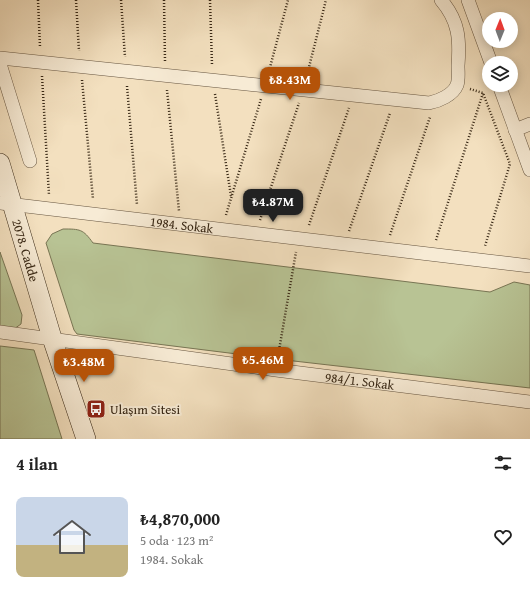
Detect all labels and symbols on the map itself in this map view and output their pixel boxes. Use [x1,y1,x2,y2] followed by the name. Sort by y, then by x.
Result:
[482,12,518,48] north arrow
[257,67,323,101] pin: ₺8.43M
[240,189,306,223] pin: ₺4.87M
[149,211,215,238] street label: 1984. Sokak
[8,217,44,284] street label: 2078. Cadde
[230,347,296,381] pin: ₺5.46M
[51,349,117,383] pin: ₺3.48M
[324,367,396,394] street label: 984/1. Sokak
[85,398,107,420] bus stop icon: Ulaşım Sitesi
[110,400,180,419] place label: Ulaşım Sitesi

